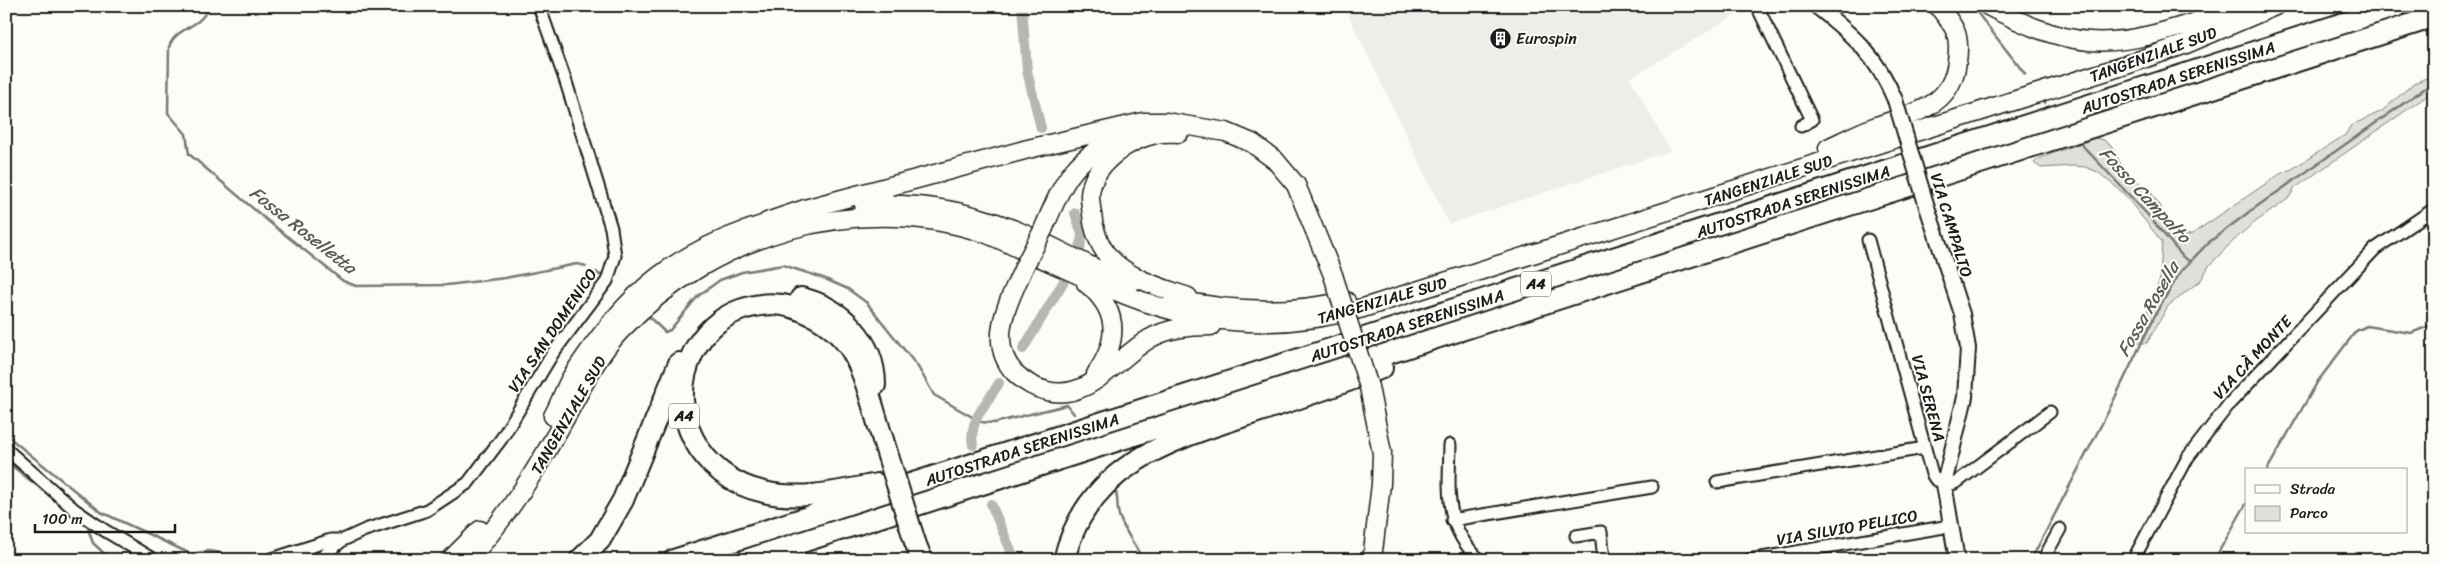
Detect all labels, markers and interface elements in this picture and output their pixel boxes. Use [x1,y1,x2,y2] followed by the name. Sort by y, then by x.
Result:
[2085,18,2221,91] street label: TANGENZIALE SUD
[1516,24,1577,53] place label: Eurospin
[1488,26,1512,50] building icon: Eurospin
[2076,32,2279,123] street label: AUTOSTRADA SERENISSIMA
[2091,139,2200,252] water label: Fosso Campalto
[1700,146,1837,215] street label: TANGENZIALE SUD
[1691,156,1894,247] street label: AUTOSTRADA SERENISSIMA
[1922,169,1981,281] street label: VIA CAMPALTO
[242,178,365,284] water label: Fossa Roselletta
[2108,254,2189,362] water label: Fossa Rosella
[500,262,605,399] street label: VIA SAN DOMENICO
[1314,268,1451,333] street label: TANGENZIALE SUD
[1521,272,1551,296] road number: A4
[1305,280,1508,371] street label: AUTOSTRADA SERENISSIMA
[2205,308,2300,406] street label: VIA CÀ MONTE
[522,350,615,480] street label: TANGENZIALE SUD
[1903,351,1954,445] street label: VIA SERENA
[669,404,699,428] road number: A4
[920,404,1123,495] street label: AUTOSTRADA SERENISSIMA
[2245,468,2408,534] legend
[2290,476,2336,502] text: Strada
[2290,500,2328,526] text: Parco
[35,501,175,533] scale bar
[1774,501,1920,554] street label: VIA SILVIO PELLICO
[42,506,83,532] text: 100 m

